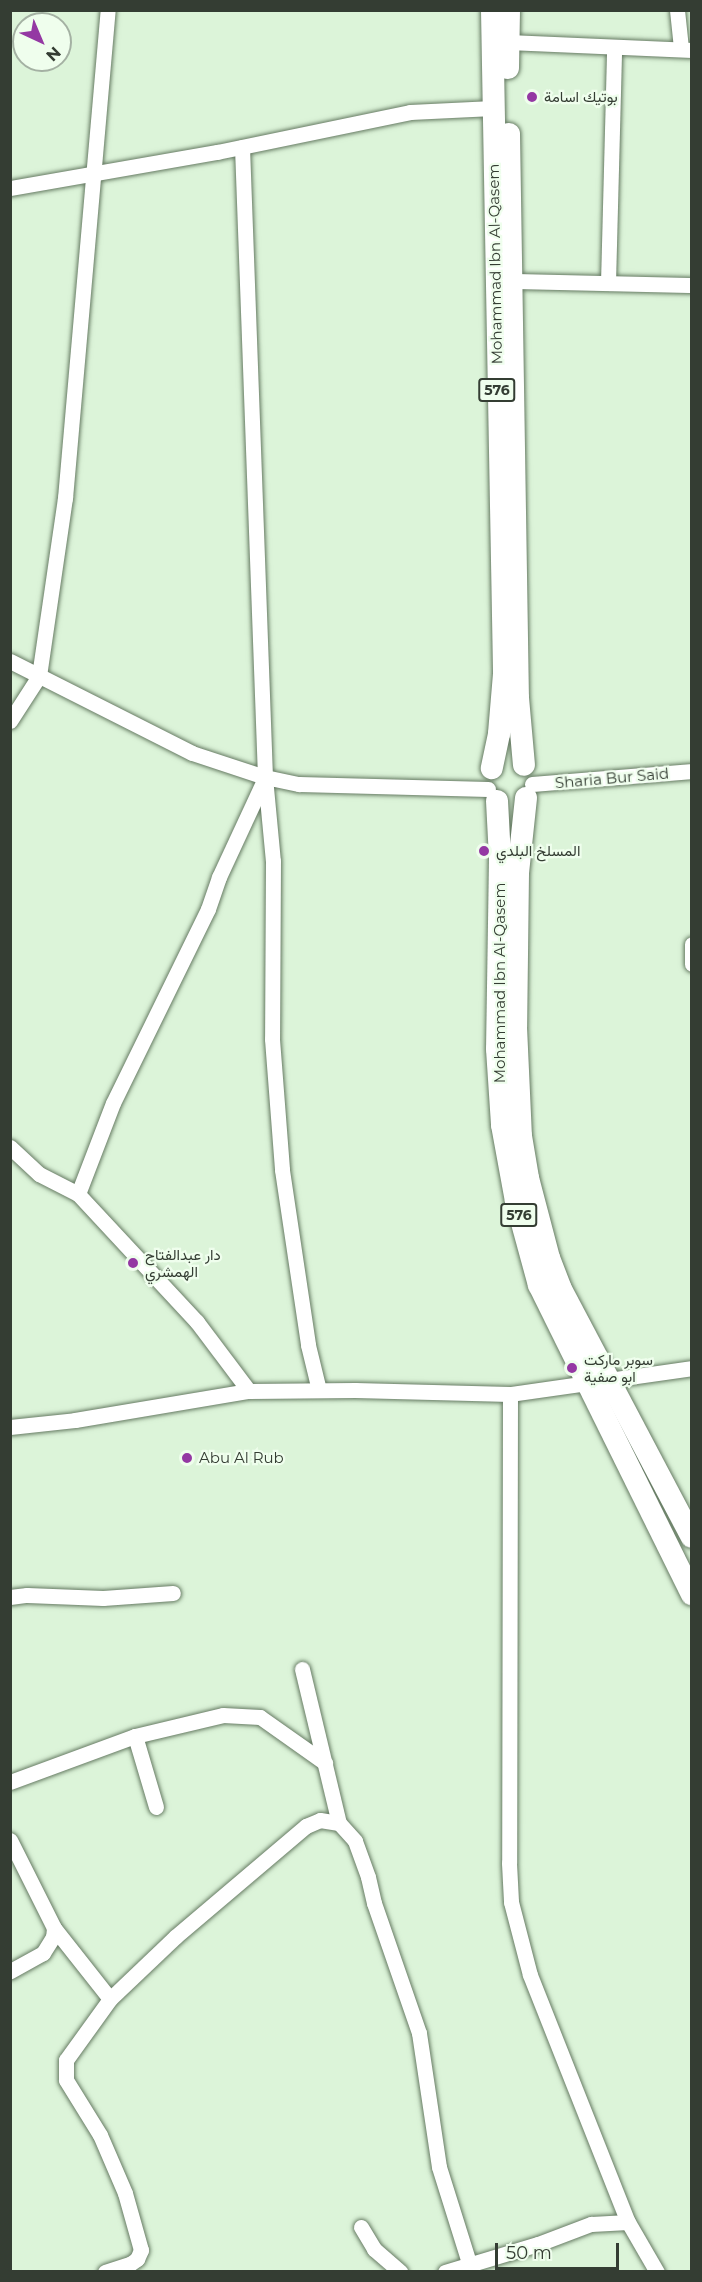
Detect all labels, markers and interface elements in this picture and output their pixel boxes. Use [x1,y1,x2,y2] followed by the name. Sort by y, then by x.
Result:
[12,12,72,72] north arrow
[42,43,65,65] text: N
[544,88,618,106] place label: بوتيك اسامة
[525,90,539,104] marker: بوتيك اسامة
[484,164,506,364] street label: Mohammad Ibn Al-Qasem
[478,379,516,401] road number: 576
[554,764,670,792] street label: Sharia Bur Said
[496,842,580,860] place label: المسلخ البلدي
[477,844,491,858] marker: المسلخ البلدي
[491,883,509,1083] street label: Mohammad Ibn Al-Qasem
[500,1204,538,1226] road number: 576
[145,1245,221,1280] place label: دار عبدالفتاح الهمشري
[126,1256,140,1270] marker: دار عبدالفتاح الهمشري
[584,1350,653,1385] place label: سوبر ماركت ابو صفية
[565,1361,579,1375] marker: سوبر ماركت ابو صفية
[199,1449,284,1467] place label: Abu Al Rub
[180,1451,194,1465] marker: Abu Al Rub
[498,2231,622,2269] scale bar
[506,2242,552,2264] text: 50 m

